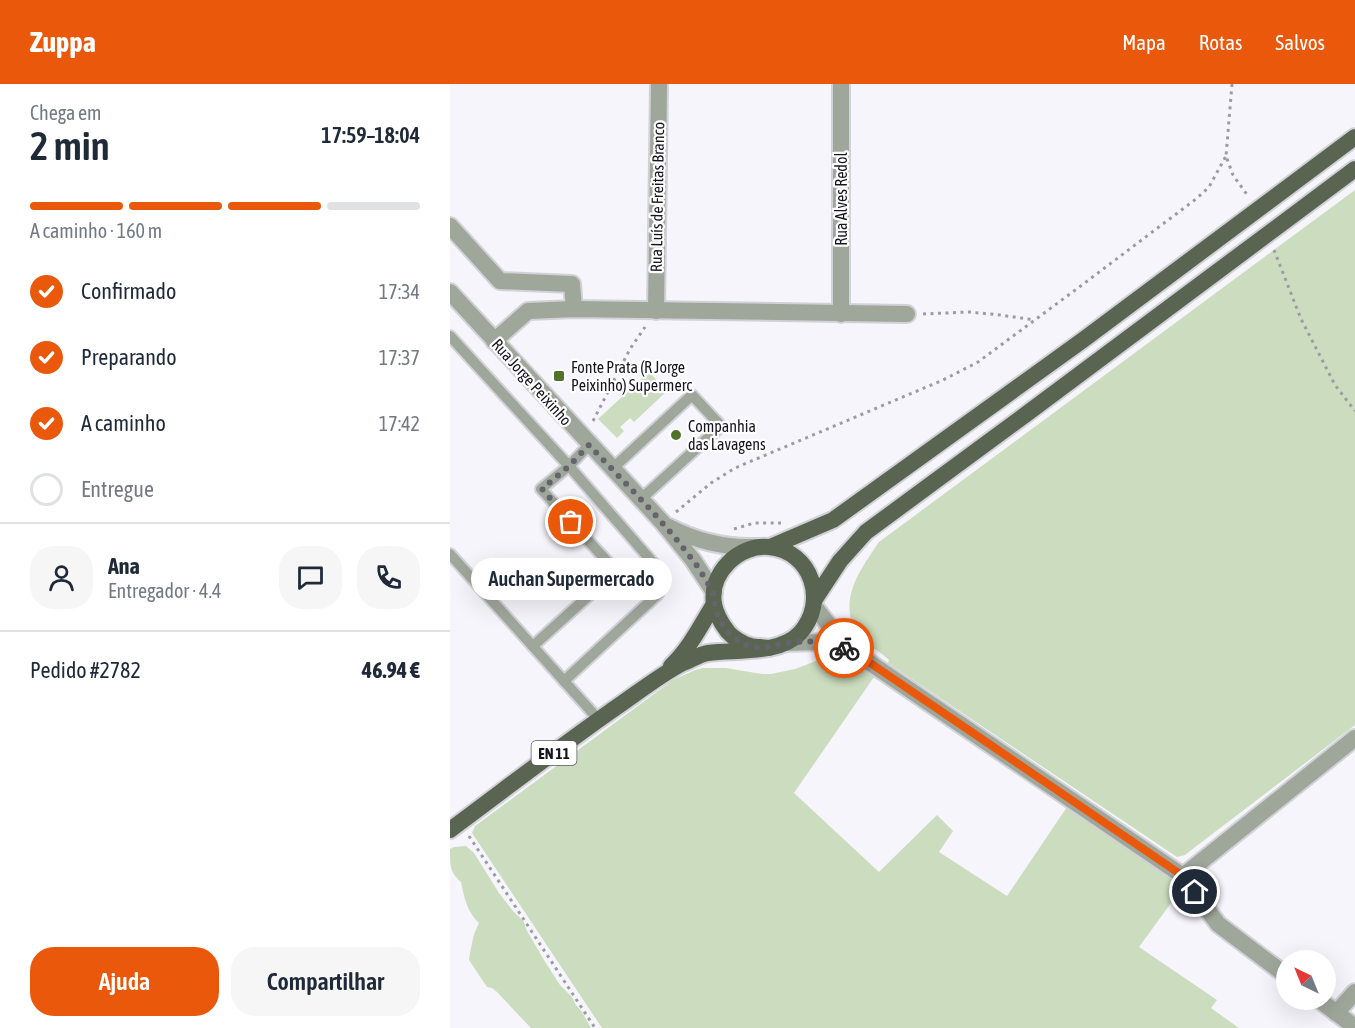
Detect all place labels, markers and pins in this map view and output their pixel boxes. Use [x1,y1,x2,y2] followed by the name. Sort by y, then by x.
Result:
[571,358,692,395] place label: Fonte Prata (R Jorge Peixinho) Supermerc
[552,369,566,383] marker: Fonte Prata (R Jorge Peixinho) Supermerc
[688,417,766,454] place label: Companhia das Lavagens
[669,428,683,442] marker: Companhia das Lavagens
[545,496,596,547] pin
[471,558,672,600] callout: Auchan Supermercado
[1169,866,1220,917] pin

